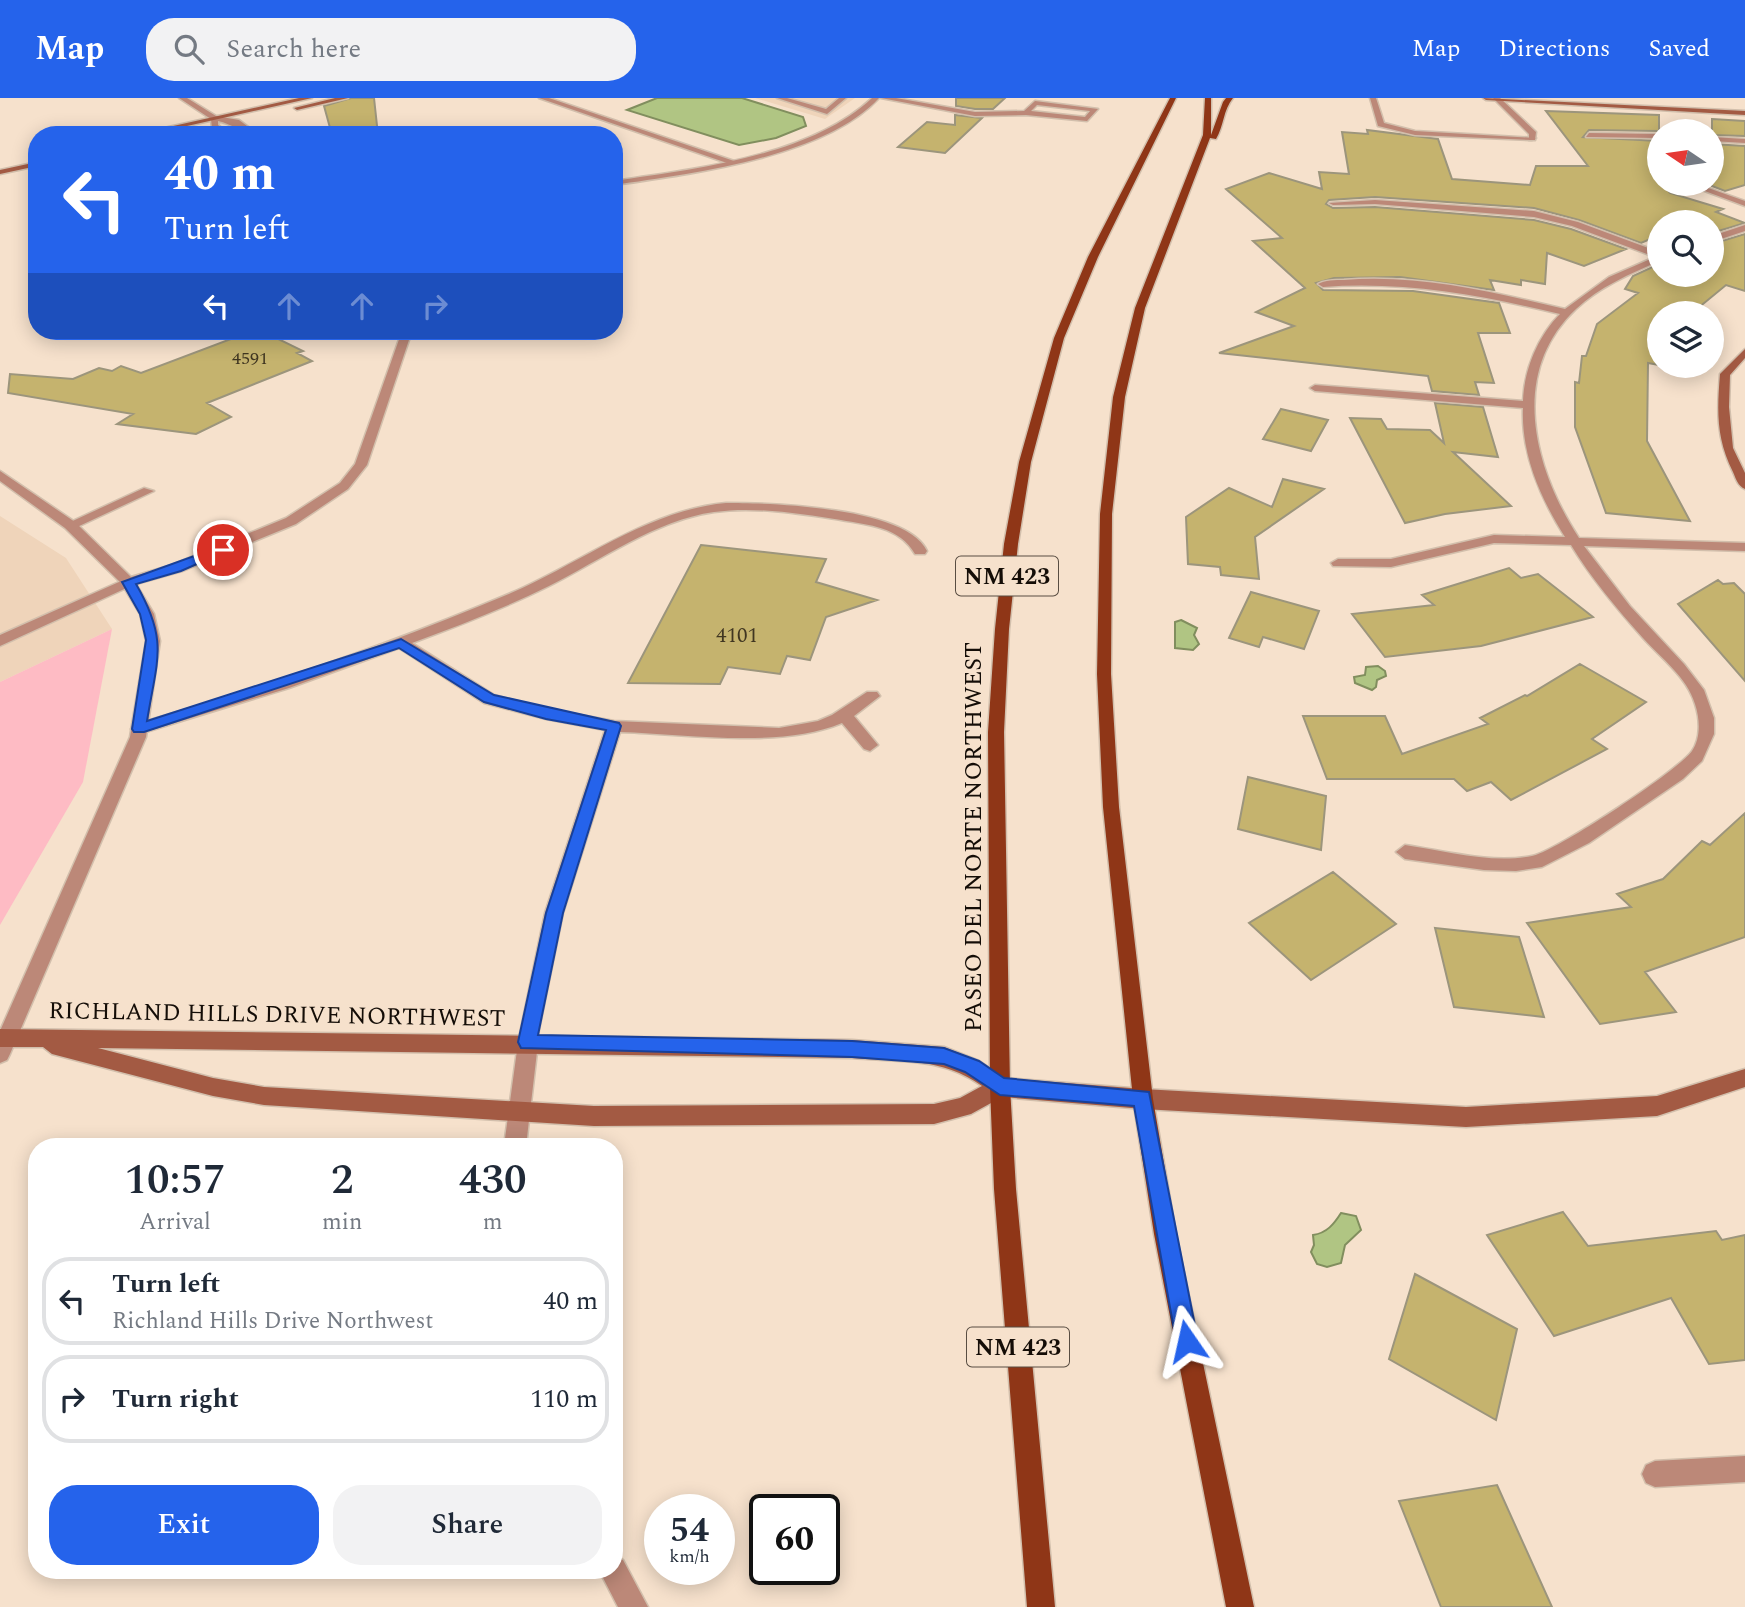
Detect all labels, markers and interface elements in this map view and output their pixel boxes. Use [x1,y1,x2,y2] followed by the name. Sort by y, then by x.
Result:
[146,18,636,81] search box
[35,24,104,74] text: Map
[226,29,361,69] text: Search here
[170,30,208,68] icon: search
[1412,31,1460,67] text: Map
[1498,31,1610,67] text: Directions
[1648,31,1710,67] text: Saved
[1647,119,1724,196] north arrow
[1647,119,1724,378] map controls
[164,137,275,212] text: 40 m
[49,154,140,245] icon: left
[164,205,290,254] text: Turn left
[1647,210,1724,287] button: search
[197,287,235,325] icon: left
[270,287,308,325] icon: ahead
[343,287,381,325] icon: ahead
[416,287,454,325] icon: right
[1647,301,1724,378] button: layers
[232,345,268,372] house number: 4591
[193,520,253,580] pin
[204,531,242,569] icon: arrive
[956,556,1058,596] road number: NM 423
[716,620,758,652] house number: 4101
[956,642,992,1032] street label: PASEO DEL NORTE NORTHWEST
[48,993,506,1037] street label: RICHLAND HILLS DRIVE NORTHWEST
[125,1149,226,1212] text: 10:57
[331,1149,353,1212] text: 2
[459,1149,526,1212] text: 430
[139,1205,211,1240] text: Arrival
[322,1205,362,1240] text: min
[483,1205,503,1240] text: m
[112,1264,220,1304] text: Turn left
[543,1281,598,1321] text: 40 m
[53,1282,91,1320] icon: left
[112,1304,433,1339] text: Richland Hills Drive Northwest
[1150,1304,1224,1378] position arrow
[967,1328,1069,1366] road number: NM 423
[112,1379,239,1419] text: Turn right
[530,1379,598,1419] text: 110 m
[53,1380,91,1418] icon: right
[49,1485,319,1565] button: Exit
[333,1485,602,1565] button: Share
[749,1494,840,1585] speed limit sign: 60
[670,1504,709,1557] text: 54
[669,1543,710,1570] text: km/h

